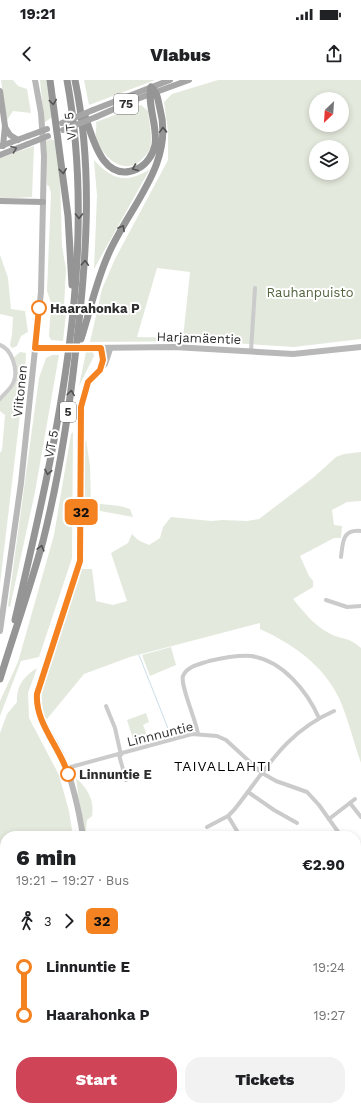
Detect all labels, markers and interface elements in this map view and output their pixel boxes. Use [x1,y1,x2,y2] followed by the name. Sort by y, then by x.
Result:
[20,5,56,23] text: 19:21
[16,43,38,65] icon: back
[323,43,345,65] icon: share
[150,44,211,65] text: Viabus
[309,92,349,132] north arrow
[309,92,349,180] map controls
[114,94,138,114] road number: 75
[48,99,57,106] one-way arrow
[61,111,79,141] street label: VT 5
[158,127,167,133] one-way arrow
[309,140,349,180] button: layers
[11,146,18,154] one-way arrow
[132,164,139,172] one-way arrow
[58,168,67,174] one-way arrow
[75,213,83,219] one-way arrow
[117,225,124,232] one-way arrow
[80,260,89,266] one-way arrow
[266,285,354,300] park label: Rauhanpuisto
[31,300,47,316] marker: Haarahonka P
[50,301,140,316] place label: Haarahonka P
[156,329,242,347] street label: Harjamäentie
[10,364,30,418] street label: Viitonen
[66,389,75,396] one-way arrow
[60,402,76,422] road number: 5
[41,429,61,459] street label: VT 5
[44,469,52,475] one-way arrow
[63,499,99,525] line badge: 32
[73,504,89,520] text: 32
[36,544,45,551] one-way arrow
[125,719,195,749] street label: Linnnuntie
[174,758,272,774] district label: TAIVALLAHTI
[60,766,76,782] marker: Linnuntie E
[79,767,152,782] place label: Linnuntie E
[16,845,76,870] text: 6 min
[302,856,345,874] text: €2.90
[16,873,129,888] text: 19:21 – 19:27 · Bus
[16,910,38,932] icon: walk
[58,910,80,932] icon: forward
[94,913,110,929] text: 32
[44,914,52,929] text: 3
[46,958,130,976] text: Linnuntie E
[313,960,345,975] text: 19:24
[46,1006,150,1024] text: Haarahonka P
[313,1008,345,1023] text: 19:27
[16,1057,177,1103] button: Start
[185,1057,345,1103] button: Tickets

